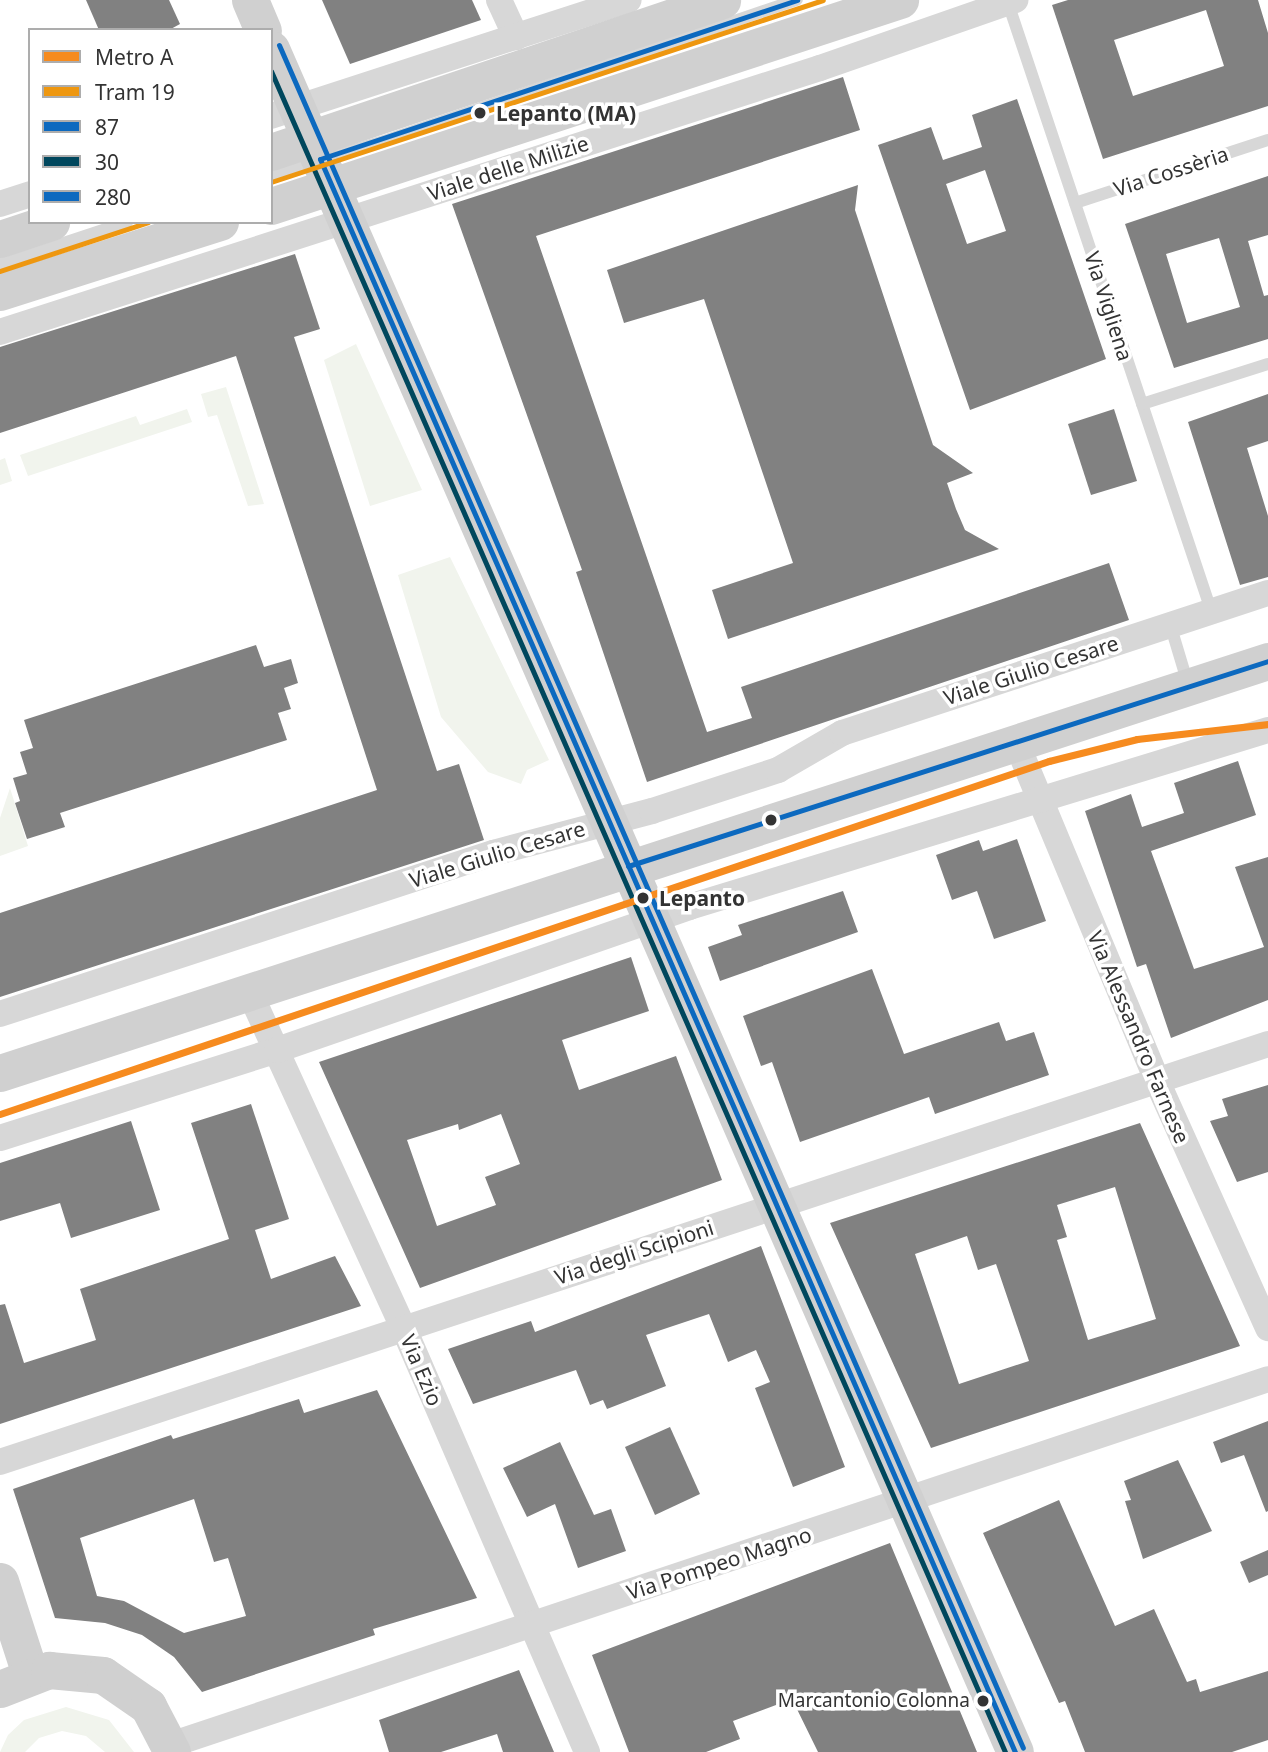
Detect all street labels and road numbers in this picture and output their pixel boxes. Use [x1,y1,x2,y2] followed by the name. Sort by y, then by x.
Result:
[424,130,592,206] street label: Viale delle Milizie
[1110,141,1232,201] street label: Via Cossèria
[1079,248,1139,364] street label: Via Vigliena
[940,630,1122,710] street label: Viale Giulio Cesare
[406,815,588,893] street label: Viale Giulio Cesare
[1083,927,1195,1147] street label: Via Alessandro Farnese
[551,1214,717,1290] street label: Via degli Scipioni
[396,1331,448,1409] street label: Via Ezio
[623,1521,815,1605] street label: Via Pompeo Magno

